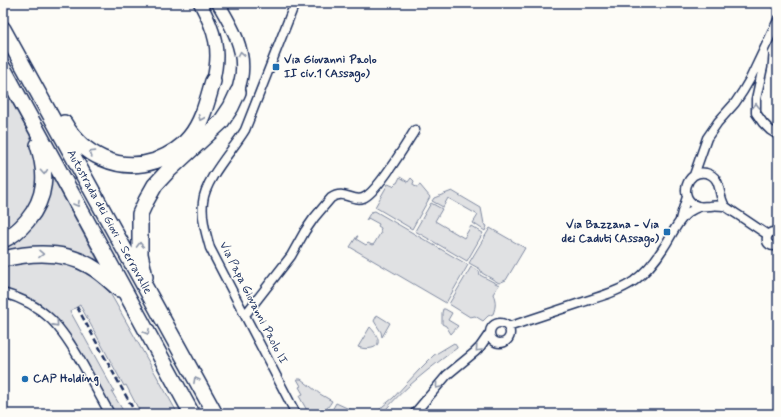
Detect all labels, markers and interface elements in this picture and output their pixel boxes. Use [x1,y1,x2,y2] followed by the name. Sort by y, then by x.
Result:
[237,51,246,57] one-way arrow
[284,52,377,83] place label: Via Giovanni Paolo II civ.1 (Assago)
[271,62,281,72] marker: Via Giovanni Paolo II civ.1 (Assago)
[752,103,760,109] one-way arrow
[198,114,206,122] one-way arrow
[63,147,155,297] street label: Autostrada dei Giovi - Serravalle
[90,151,97,158] one-way arrow
[39,169,48,175] one-way arrow
[72,200,80,207] one-way arrow
[562,217,660,248] place label: Via Bazzana - Via dei Caduti (Assago)
[662,227,672,237] marker: Via Bazzana - Via dei Caduti (Assago)
[215,239,291,367] street label: Via Papa Giovanni Paolo II
[136,242,144,248] one-way arrow
[38,250,44,258] one-way arrow
[51,319,58,326] one-way arrow
[143,328,150,335] one-way arrow
[475,344,483,352] one-way arrow
[33,371,99,387] place label: CAP Holding
[20,374,30,384] marker: CAP Holding
[194,377,201,384] one-way arrow
[435,381,442,389] one-way arrow

